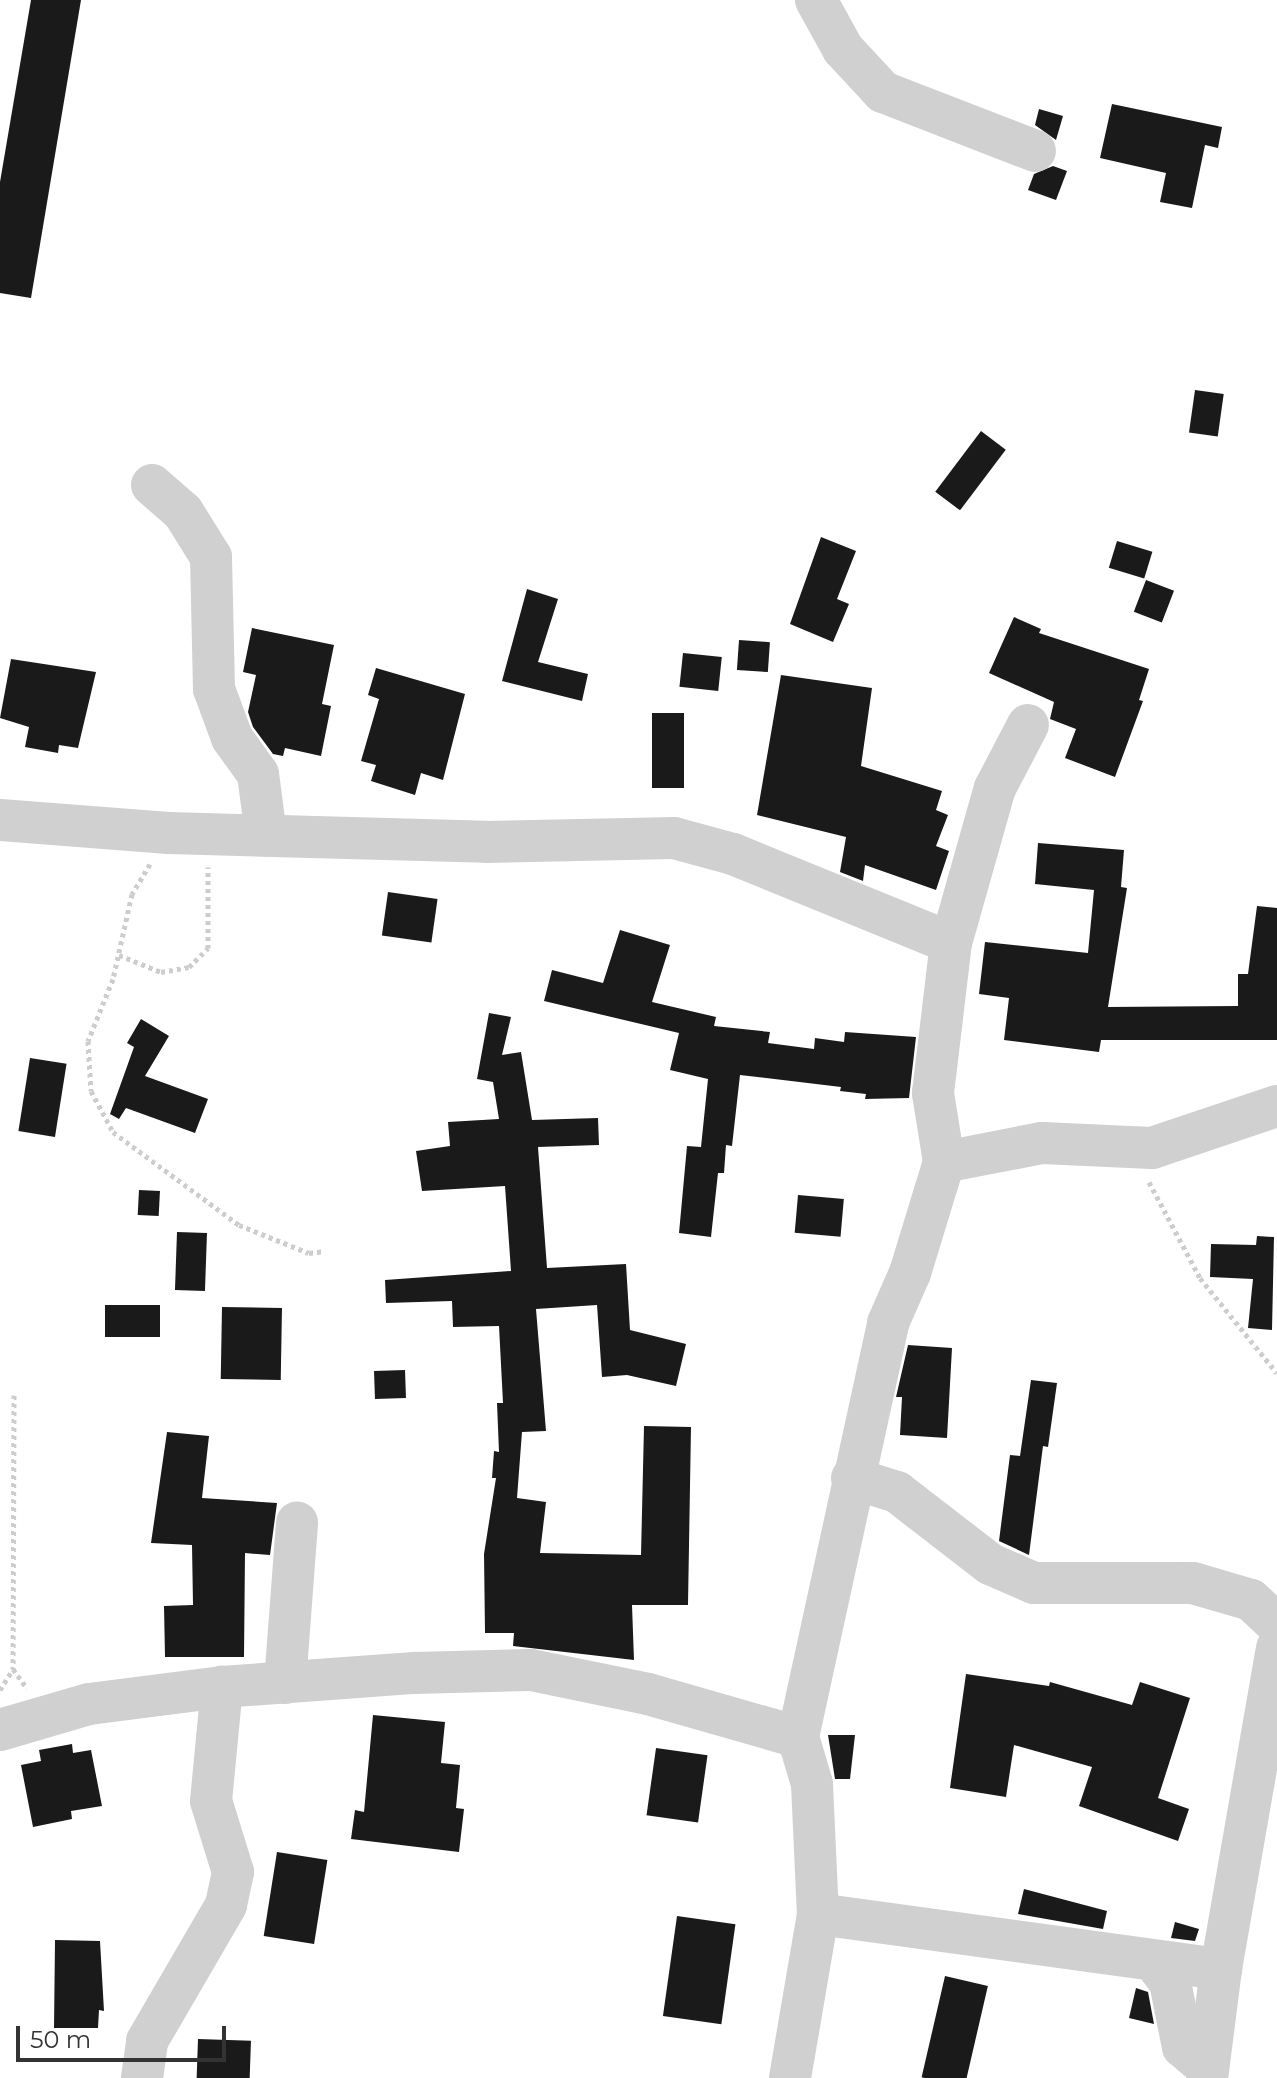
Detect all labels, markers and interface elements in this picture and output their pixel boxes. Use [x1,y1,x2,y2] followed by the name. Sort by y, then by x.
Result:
[20,2010,230,2060] scale bar
[30,2025,91,2054] text: 50 m

